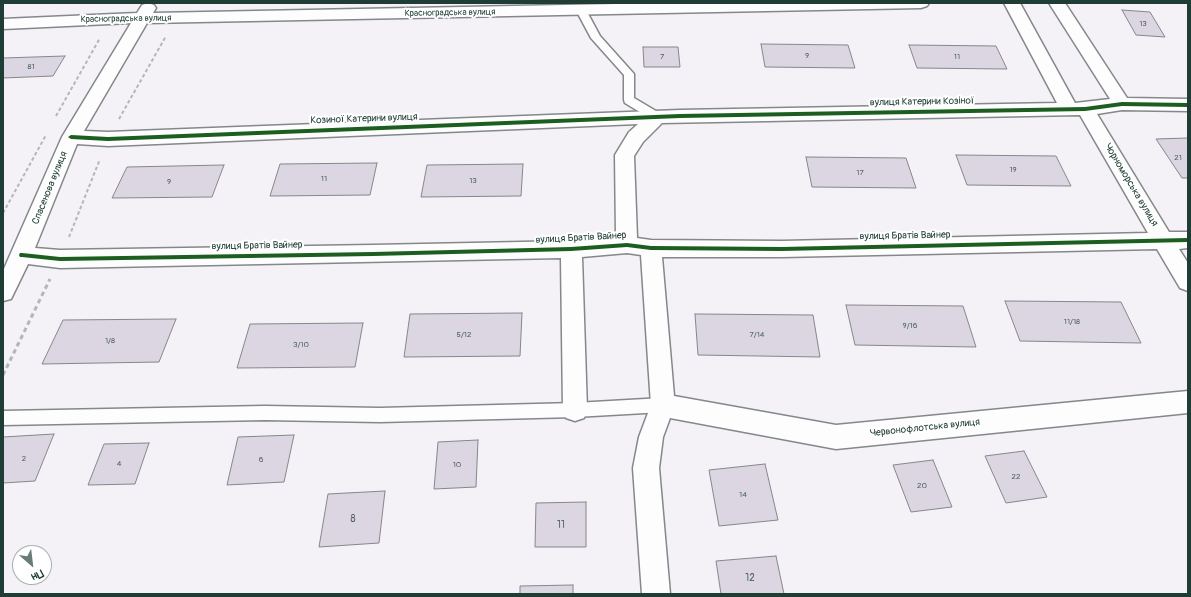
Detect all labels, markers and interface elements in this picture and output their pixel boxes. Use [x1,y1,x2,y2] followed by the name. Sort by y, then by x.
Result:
[405,7,495,19] street label: Красноградська вулиця
[81,13,171,25] street label: Красноградська вулиця
[1139,19,1147,29] house number: 13
[805,51,809,61] house number: 9
[660,52,664,62] house number: 7
[954,52,960,62] house number: 11
[27,62,35,72] house number: 81
[870,95,974,109] street label: вулиця Катерини Козіної
[310,111,418,127] street label: Козиної Катерини вулиця
[1101,141,1161,229] street label: Чорноморська вулиця
[30,150,70,226] street label: Спасенова вулиця
[1174,153,1182,163] house number: 21
[1009,165,1017,175] house number: 19
[856,168,864,178] house number: 17
[321,174,327,184] house number: 11
[469,176,477,186] house number: 13
[167,177,171,187] house number: 9
[859,229,951,243] street label: вулиця Братів Вайнер
[535,230,627,246] street label: вулиця Братів Вайнер
[211,239,303,253] street label: вулиця Братів Вайнер
[1064,317,1080,327] house number: 11/18
[903,321,917,331] house number: 9/16
[457,330,471,340] house number: 5/12
[750,330,764,340] house number: 7/14
[105,336,115,346] house number: 1/8
[293,340,309,350] house number: 3/10
[869,416,981,440] street label: Червонофлотська вулиця
[22,454,26,464] house number: 2
[259,455,263,465] house number: 6
[117,459,121,469] house number: 4
[453,460,461,470] house number: 10
[1012,472,1020,482] house number: 22
[917,481,927,491] house number: 20
[739,490,747,500] house number: 14
[350,513,356,525] house number: 8
[557,519,565,531] house number: 11
[12,545,52,585] north arrow
[29,567,46,584] text: Пн
[745,572,755,584] house number: 12

